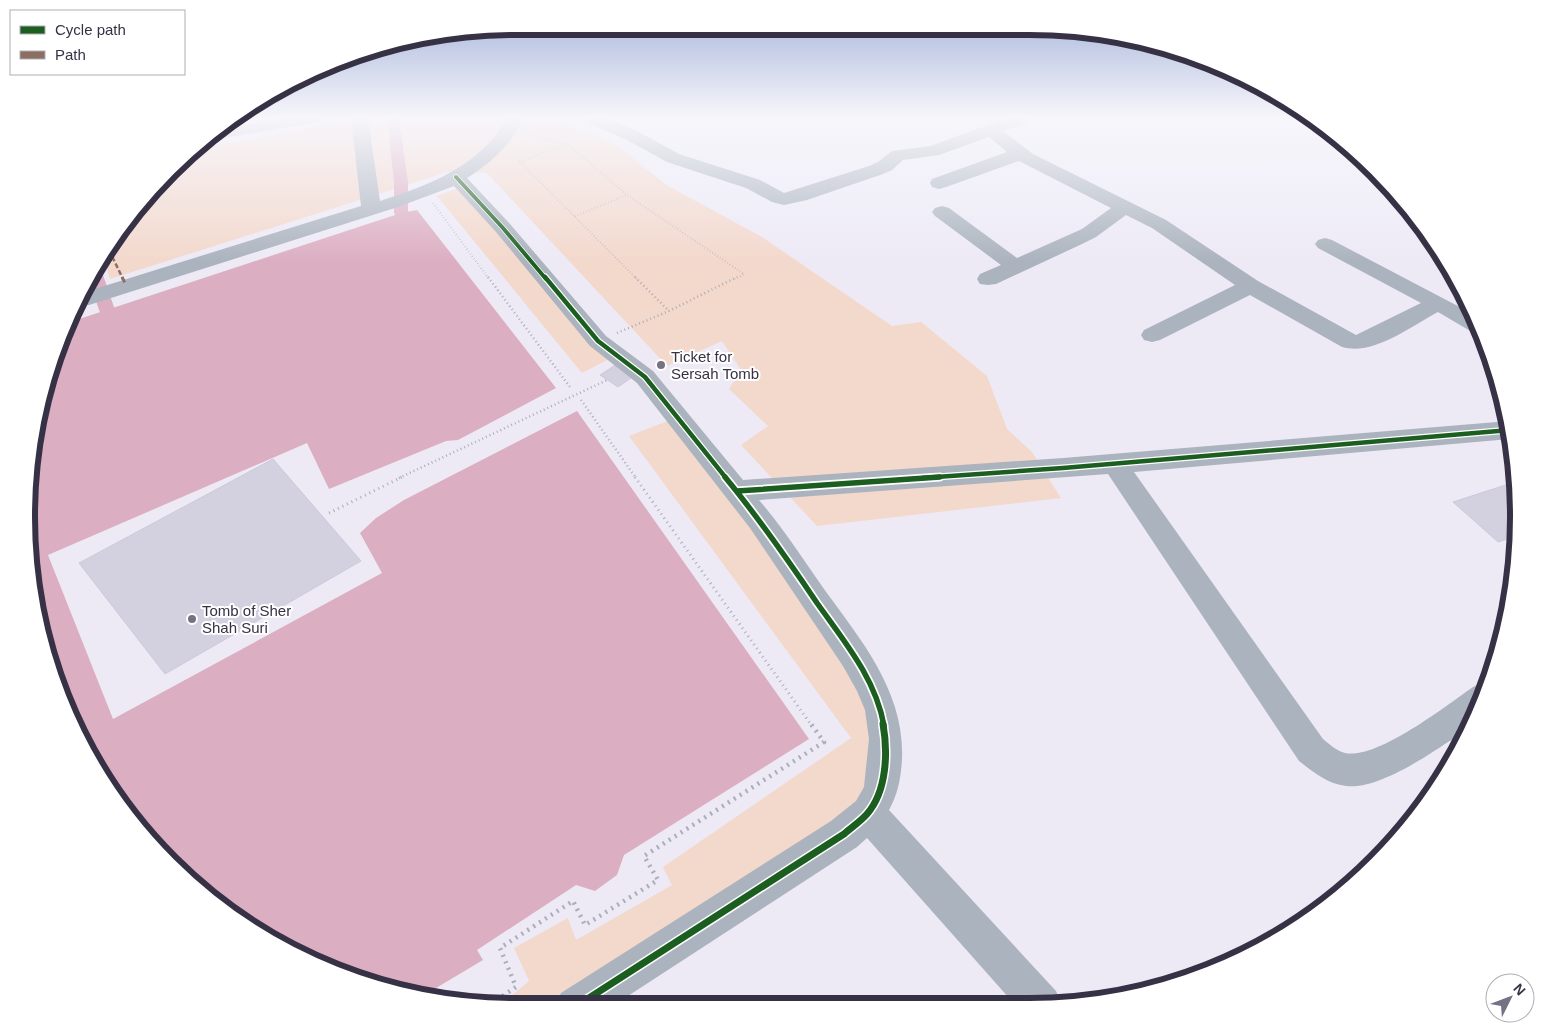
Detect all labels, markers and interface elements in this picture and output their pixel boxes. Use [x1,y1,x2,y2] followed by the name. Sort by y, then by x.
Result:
[10,10,185,75] legend
[55,21,126,38] text: Cycle path
[55,46,86,63] text: Path
[671,348,759,382] place label: Ticket for Sersah Tomb
[655,359,667,371] marker: Ticket for Sersah Tomb
[202,602,291,636] place label: Tomb of Sher Shah Suri
[186,613,198,625] marker: Tomb of Sher Shah Suri
[1485,973,1535,1023] north arrow
[1510,980,1529,998] text: N

